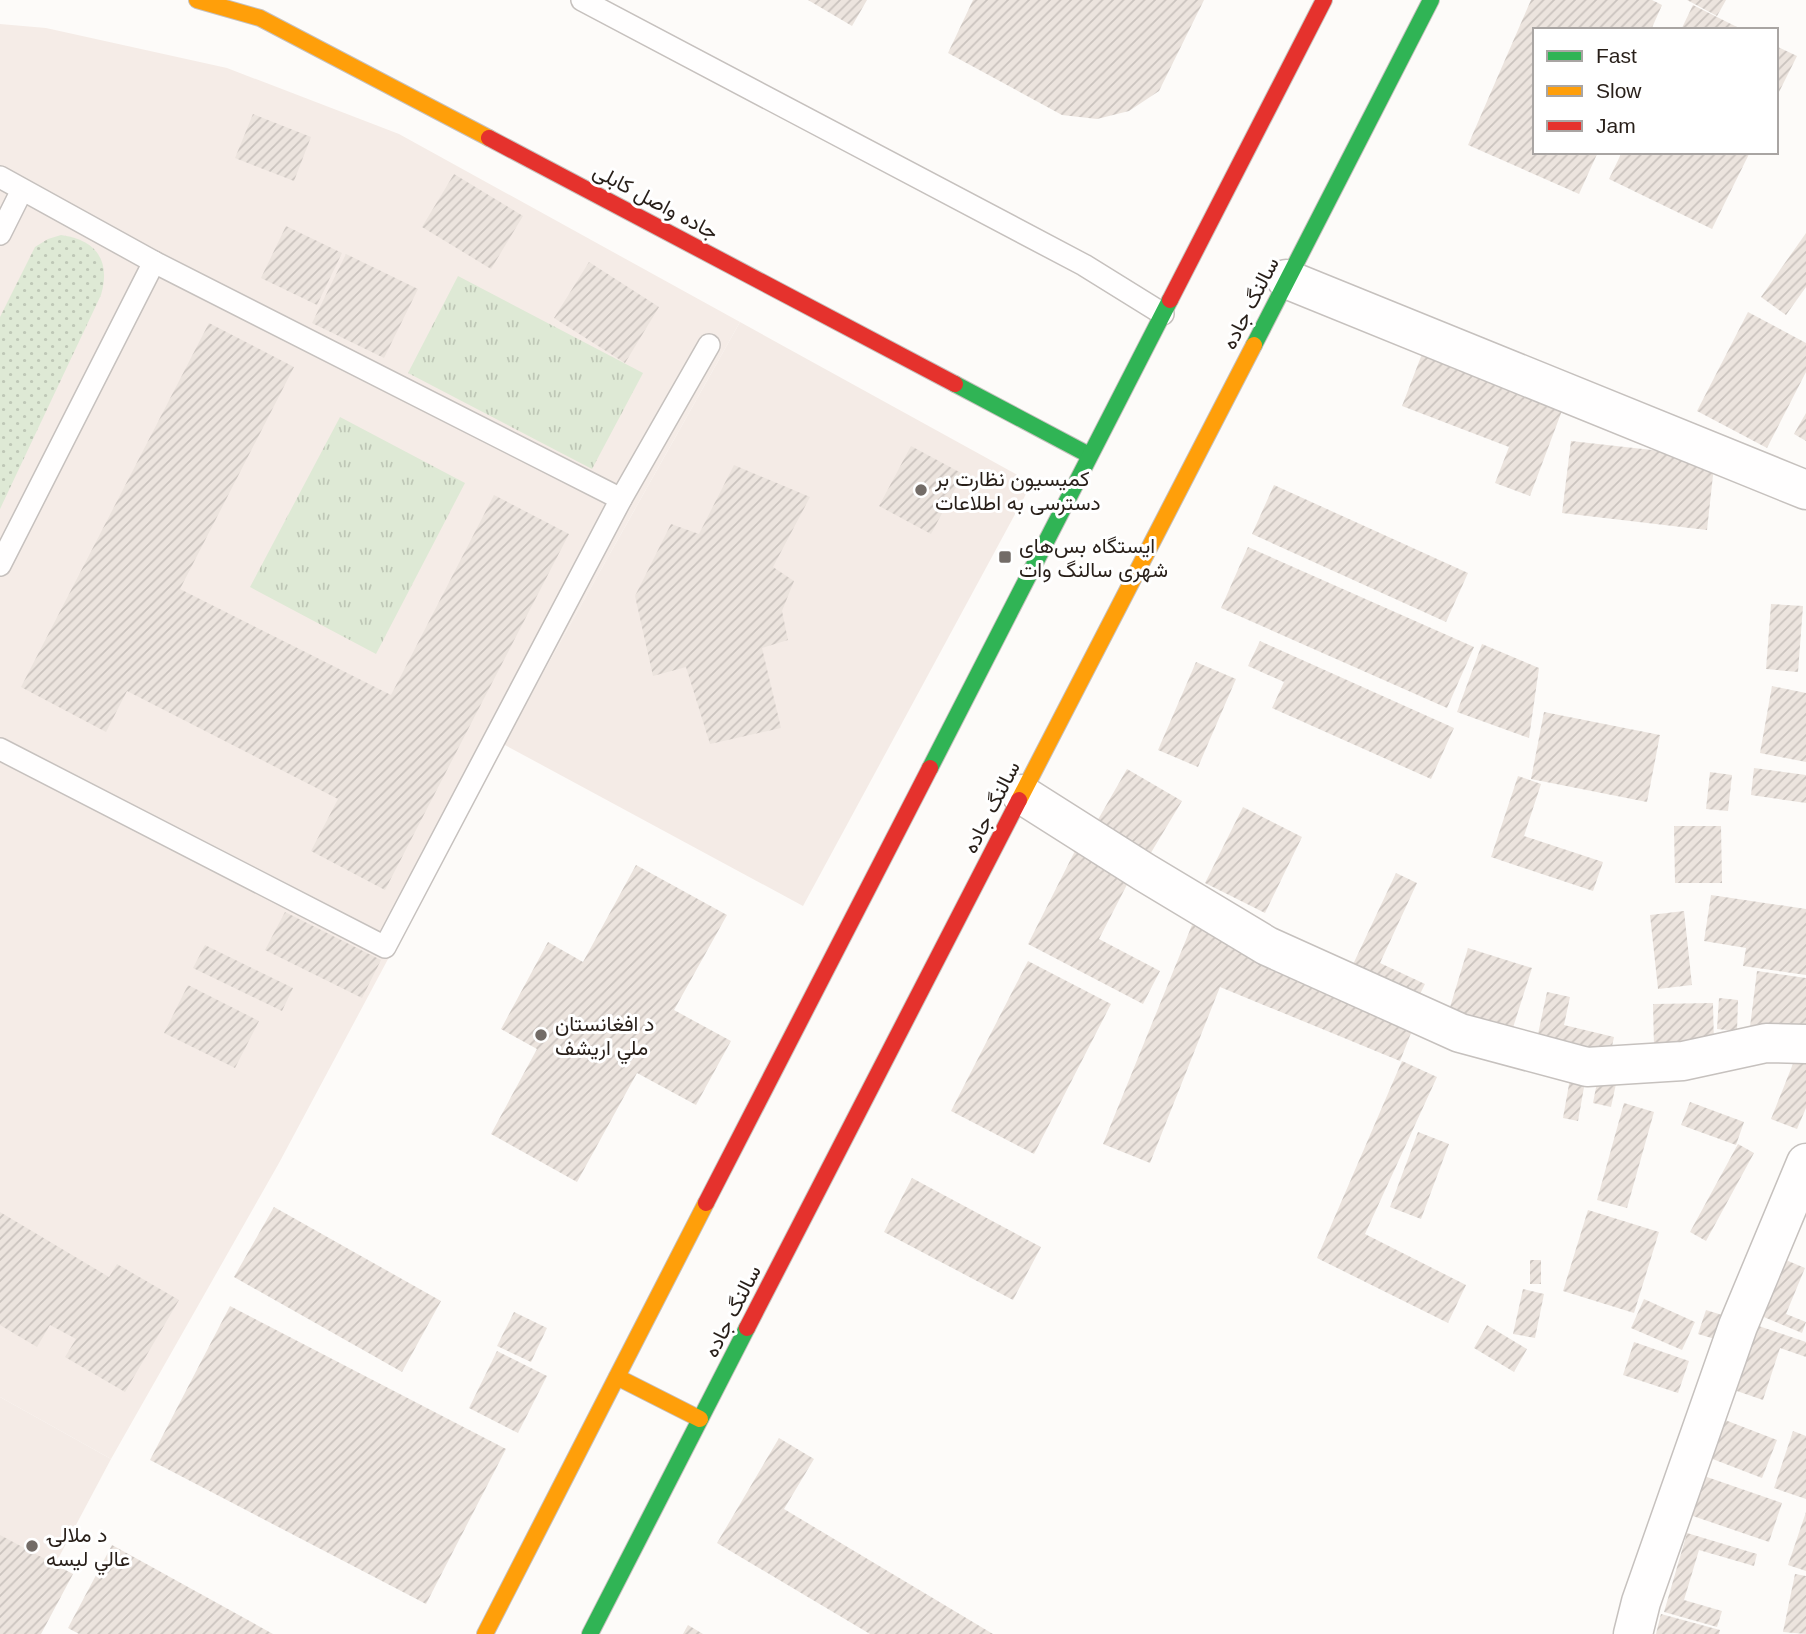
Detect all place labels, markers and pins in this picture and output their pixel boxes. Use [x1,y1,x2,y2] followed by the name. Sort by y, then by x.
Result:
[934,467,1101,516] place label: کمیسیون نظارت بر دسترسی به اطلاعات
[913,482,929,498] marker: کمیسیون نظارت بر دسترسی به اطلاعات
[1019,534,1168,583] place label: ایستگاه بس‌های شهری سالنگ وات
[997,549,1013,565] marker: ایستگاه بس‌های شهری سالنگ وات
[555,1012,654,1065] place label: د افغانستان ملي اریشف
[533,1027,549,1043] marker: د افغانستان ملي اریشف
[46,1523,130,1576] place label: د ملالۍ عالي لیسه
[24,1538,40,1554] marker: د ملالۍ عالي لیسه

